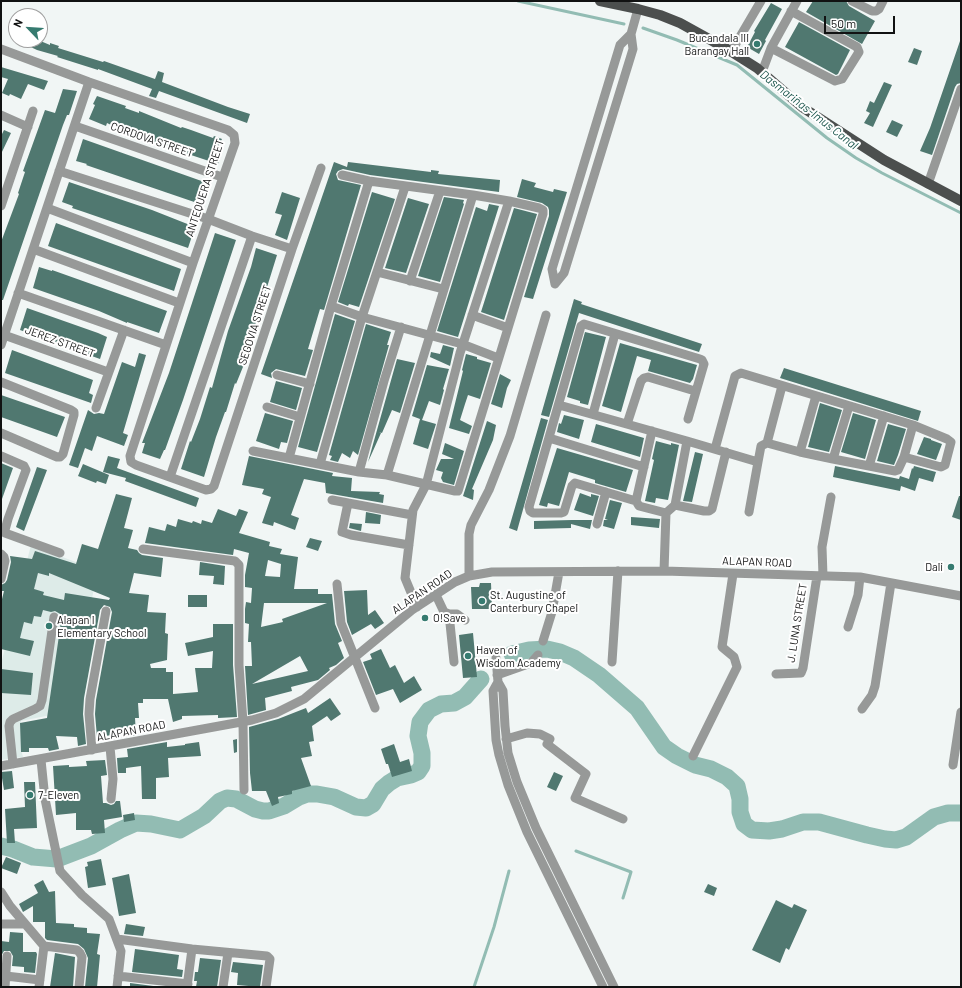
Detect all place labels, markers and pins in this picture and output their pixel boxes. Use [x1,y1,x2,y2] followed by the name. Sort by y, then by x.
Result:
[684,31,749,57] place label: Bucandala III Barangay Hall
[752,39,762,49] marker: Bucandala III Barangay Hall
[925,560,943,574] place label: Dali
[946,562,956,572] marker: Dali
[490,588,578,614] place label: St. Augustine of Canterbury Chapel
[477,596,487,606] marker: St. Augustine of Canterbury Chapel
[433,611,466,625] place label: O!Save
[57,613,147,639] place label: Alapan I Elementary School
[420,613,430,623] marker: O!Save
[44,621,54,631] marker: Alapan I Elementary School
[476,643,561,669] place label: Haven of Wisdom Academy
[463,651,473,661] marker: Haven of Wisdom Academy
[38,788,79,802] place label: 7-Eleven
[25,790,35,800] marker: 7-Eleven

